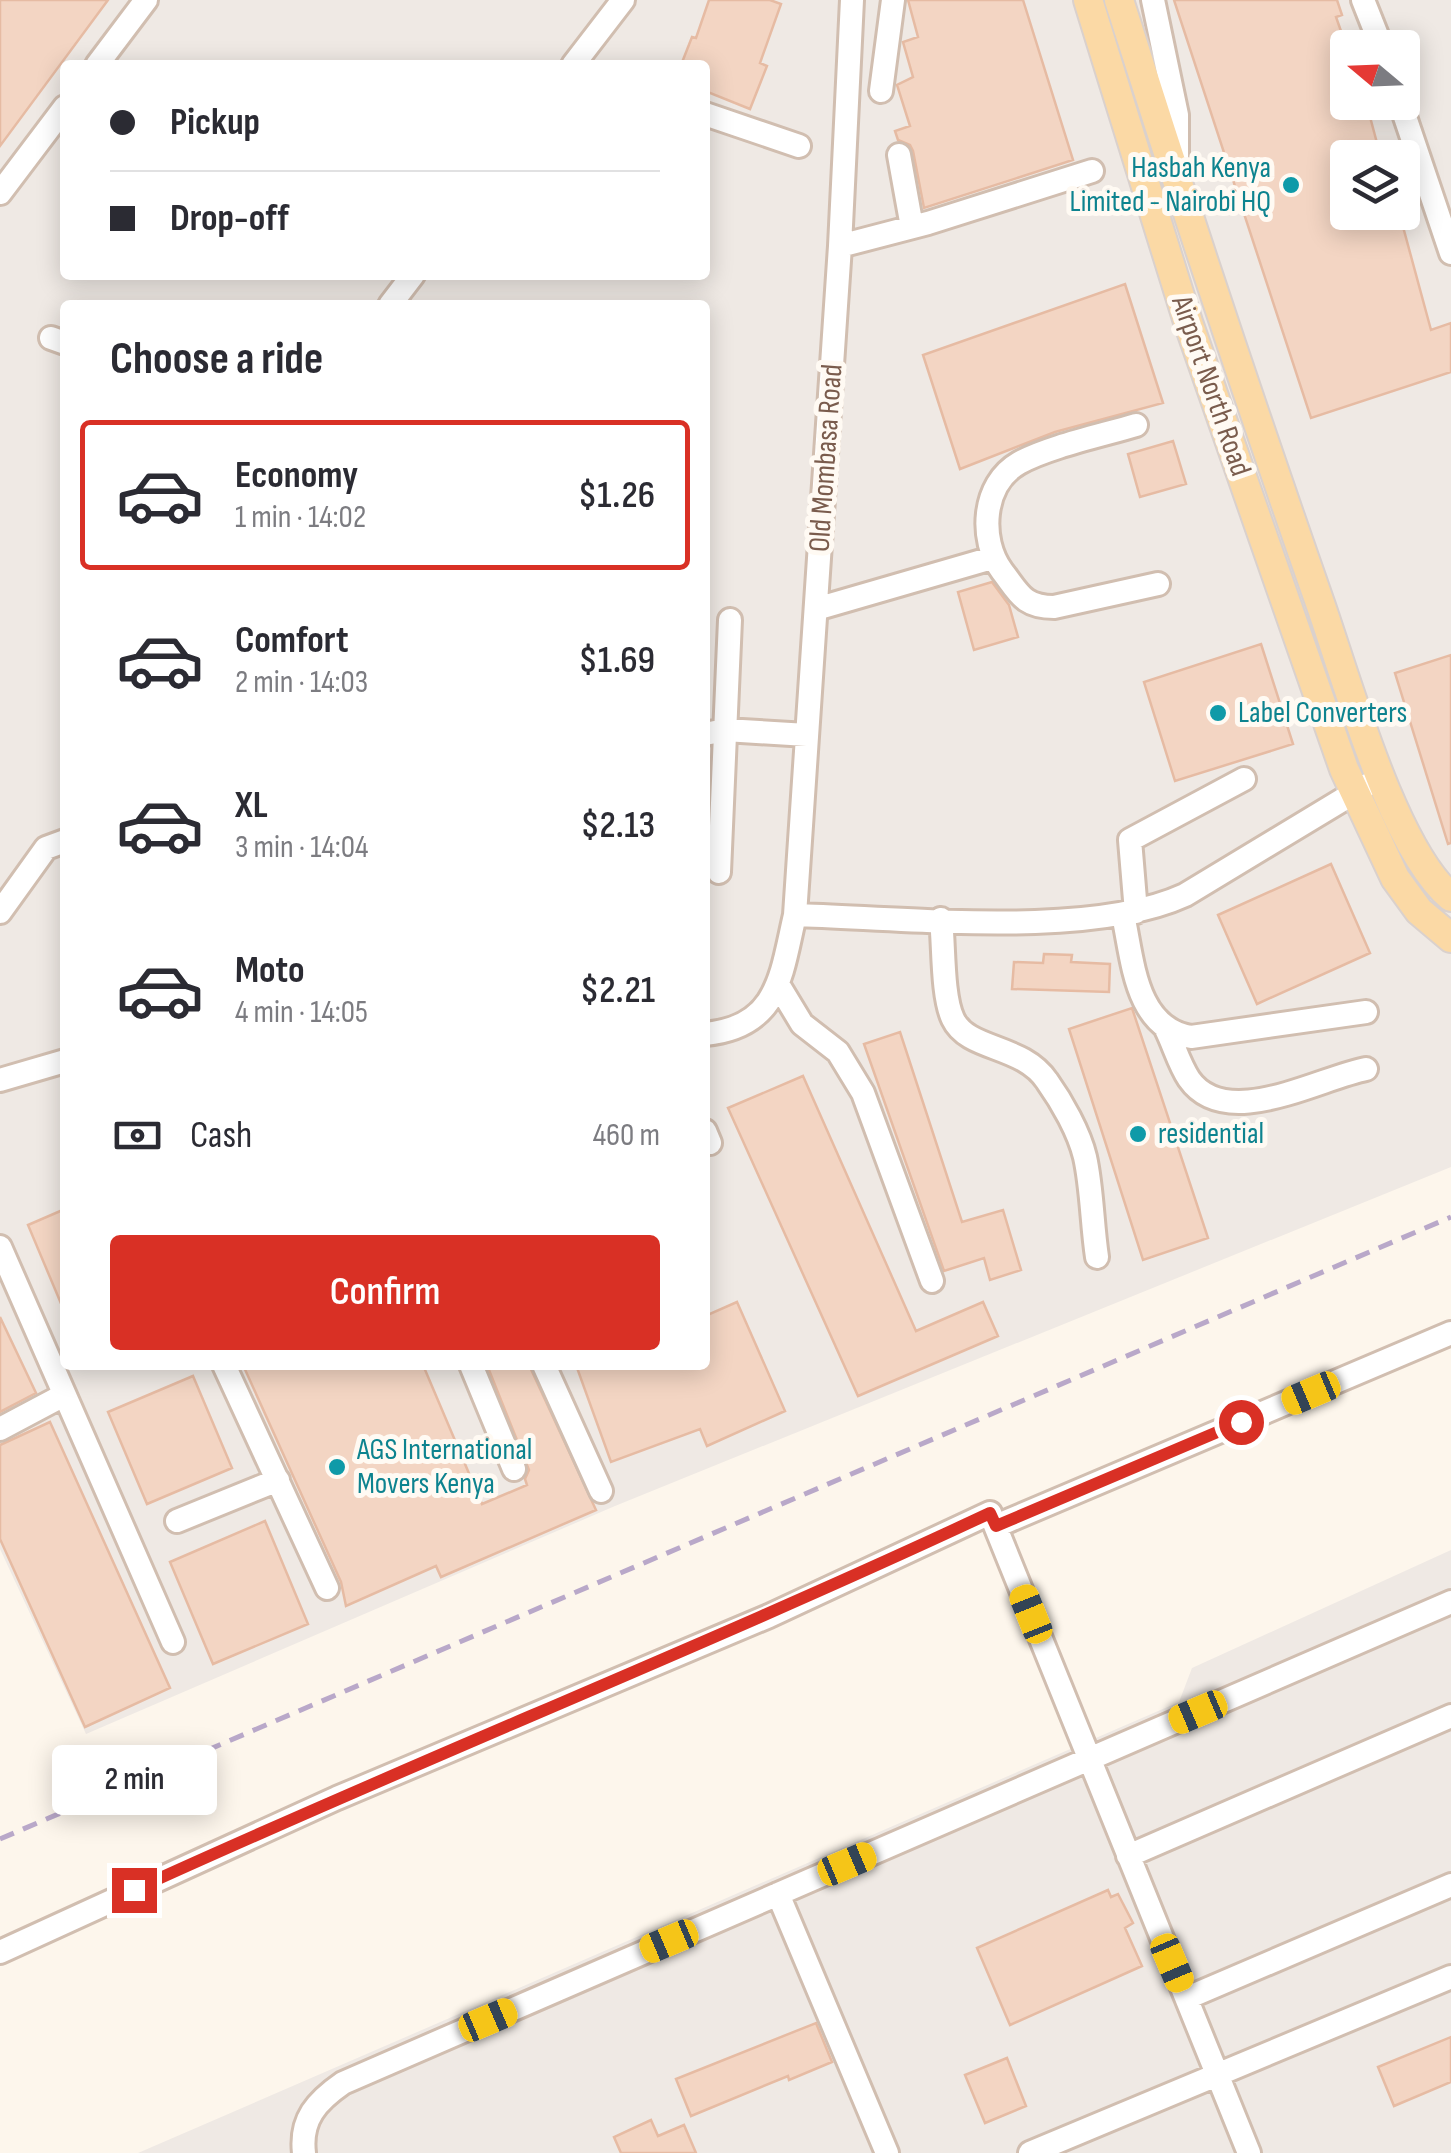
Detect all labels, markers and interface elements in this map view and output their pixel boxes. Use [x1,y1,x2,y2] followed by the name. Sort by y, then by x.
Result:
[1330,30,1420,120] north arrow
[1330,30,1420,230] map controls
[170,100,260,145] text: Pickup
[1330,140,1420,230] button: layers
[1070,150,1271,220] place label: Hasbah Kenya Limited - Nairobi HQ
[1280,174,1302,196] marker: Hasbah Kenya Limited - Nairobi HQ
[170,196,289,241] text: Drop-off
[1163,290,1259,481] street label: Airport North Road
[110,332,323,387] text: Choose a ride
[801,363,851,553] street label: Old Mombasa Road
[115,450,205,540] icon: car
[235,453,358,498] text: Economy
[578,473,655,518] text: $1.26
[235,498,366,537] text: 1 min · 14:02
[115,615,205,705] icon: car
[235,618,349,663] text: Comfort
[579,638,655,683] text: $1.69
[235,663,368,702] text: 2 min · 14:03
[1238,695,1407,731] place label: Label Converters
[1207,702,1229,724] marker: Label Converters
[115,780,205,870] icon: car
[235,783,268,828] text: XL
[580,803,655,848] text: $2.13
[235,828,368,867] text: 3 min · 14:04
[115,945,205,1035] icon: car
[235,948,305,993] text: Moto
[580,968,655,1013] text: $2.21
[235,993,368,1032] text: 4 min · 14:05
[110,1108,165,1163] icon: cash
[190,1113,252,1158] text: Cash
[593,1116,660,1155] text: 460 m
[1158,1116,1264,1152] place label: residential
[1127,1123,1149,1145] marker: residential
[110,1235,660,1350] button: Confirm
[1278,1367,1344,1419] car
[1219,1400,1264,1445] route start
[356,1432,532,1502] place label: AGS International Movers Kenya
[326,1456,348,1478] marker: AGS International Movers Kenya
[1006,1581,1056,1647] car
[1165,1686,1231,1738] car
[52,1745,216,1815] callout: 2 min
[105,1760,164,1799] text: 2 min
[814,1838,880,1890] car
[112,1868,157,1913] route end
[636,1915,702,1967] car
[1146,1930,1198,1996] car
[455,1994,521,2046] car

